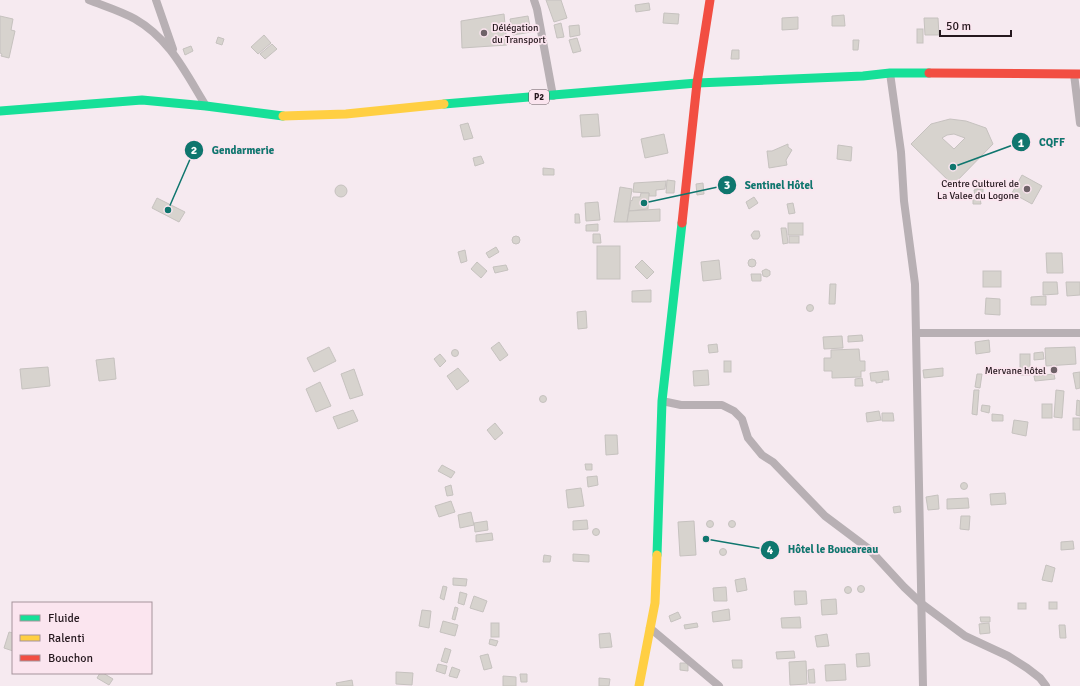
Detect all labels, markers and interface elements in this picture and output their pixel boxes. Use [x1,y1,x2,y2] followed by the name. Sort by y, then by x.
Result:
[940,12,1011,38] scale bar
[946,19,971,34] text: 50 m
[492,22,546,46] place label: Délégation du Transport
[479,28,489,38] marker: Délégation du Transport
[529,90,549,104] road number: P2
[1011,131,1073,154] callout: CQFF
[1018,136,1025,151] text: 1
[1039,136,1065,149] text: CQFF
[184,139,282,162] callout: Gendarmerie
[191,143,197,158] text: 2
[212,144,275,157] text: Gendarmerie
[717,173,821,196] callout: Sentinel Hôtel
[724,178,730,193] text: 3
[937,178,1019,202] place label: Centre Culturel de La Valee du Logone
[745,179,814,192] text: Sentinel Hôtel
[1022,184,1032,194] marker: Centre Culturel de La Valee du Logone
[985,365,1046,377] place label: Mervane hôtel
[1049,365,1059,375] marker: Mervane hôtel
[760,538,886,561] callout: Hôtel le Boucareau
[767,543,774,558] text: 4
[788,543,878,556] text: Hôtel le Boucareau
[12,602,152,674] legend
[48,611,80,626] text: Fluide
[48,631,85,646] text: Ralenti
[48,651,93,666] text: Bouchon

